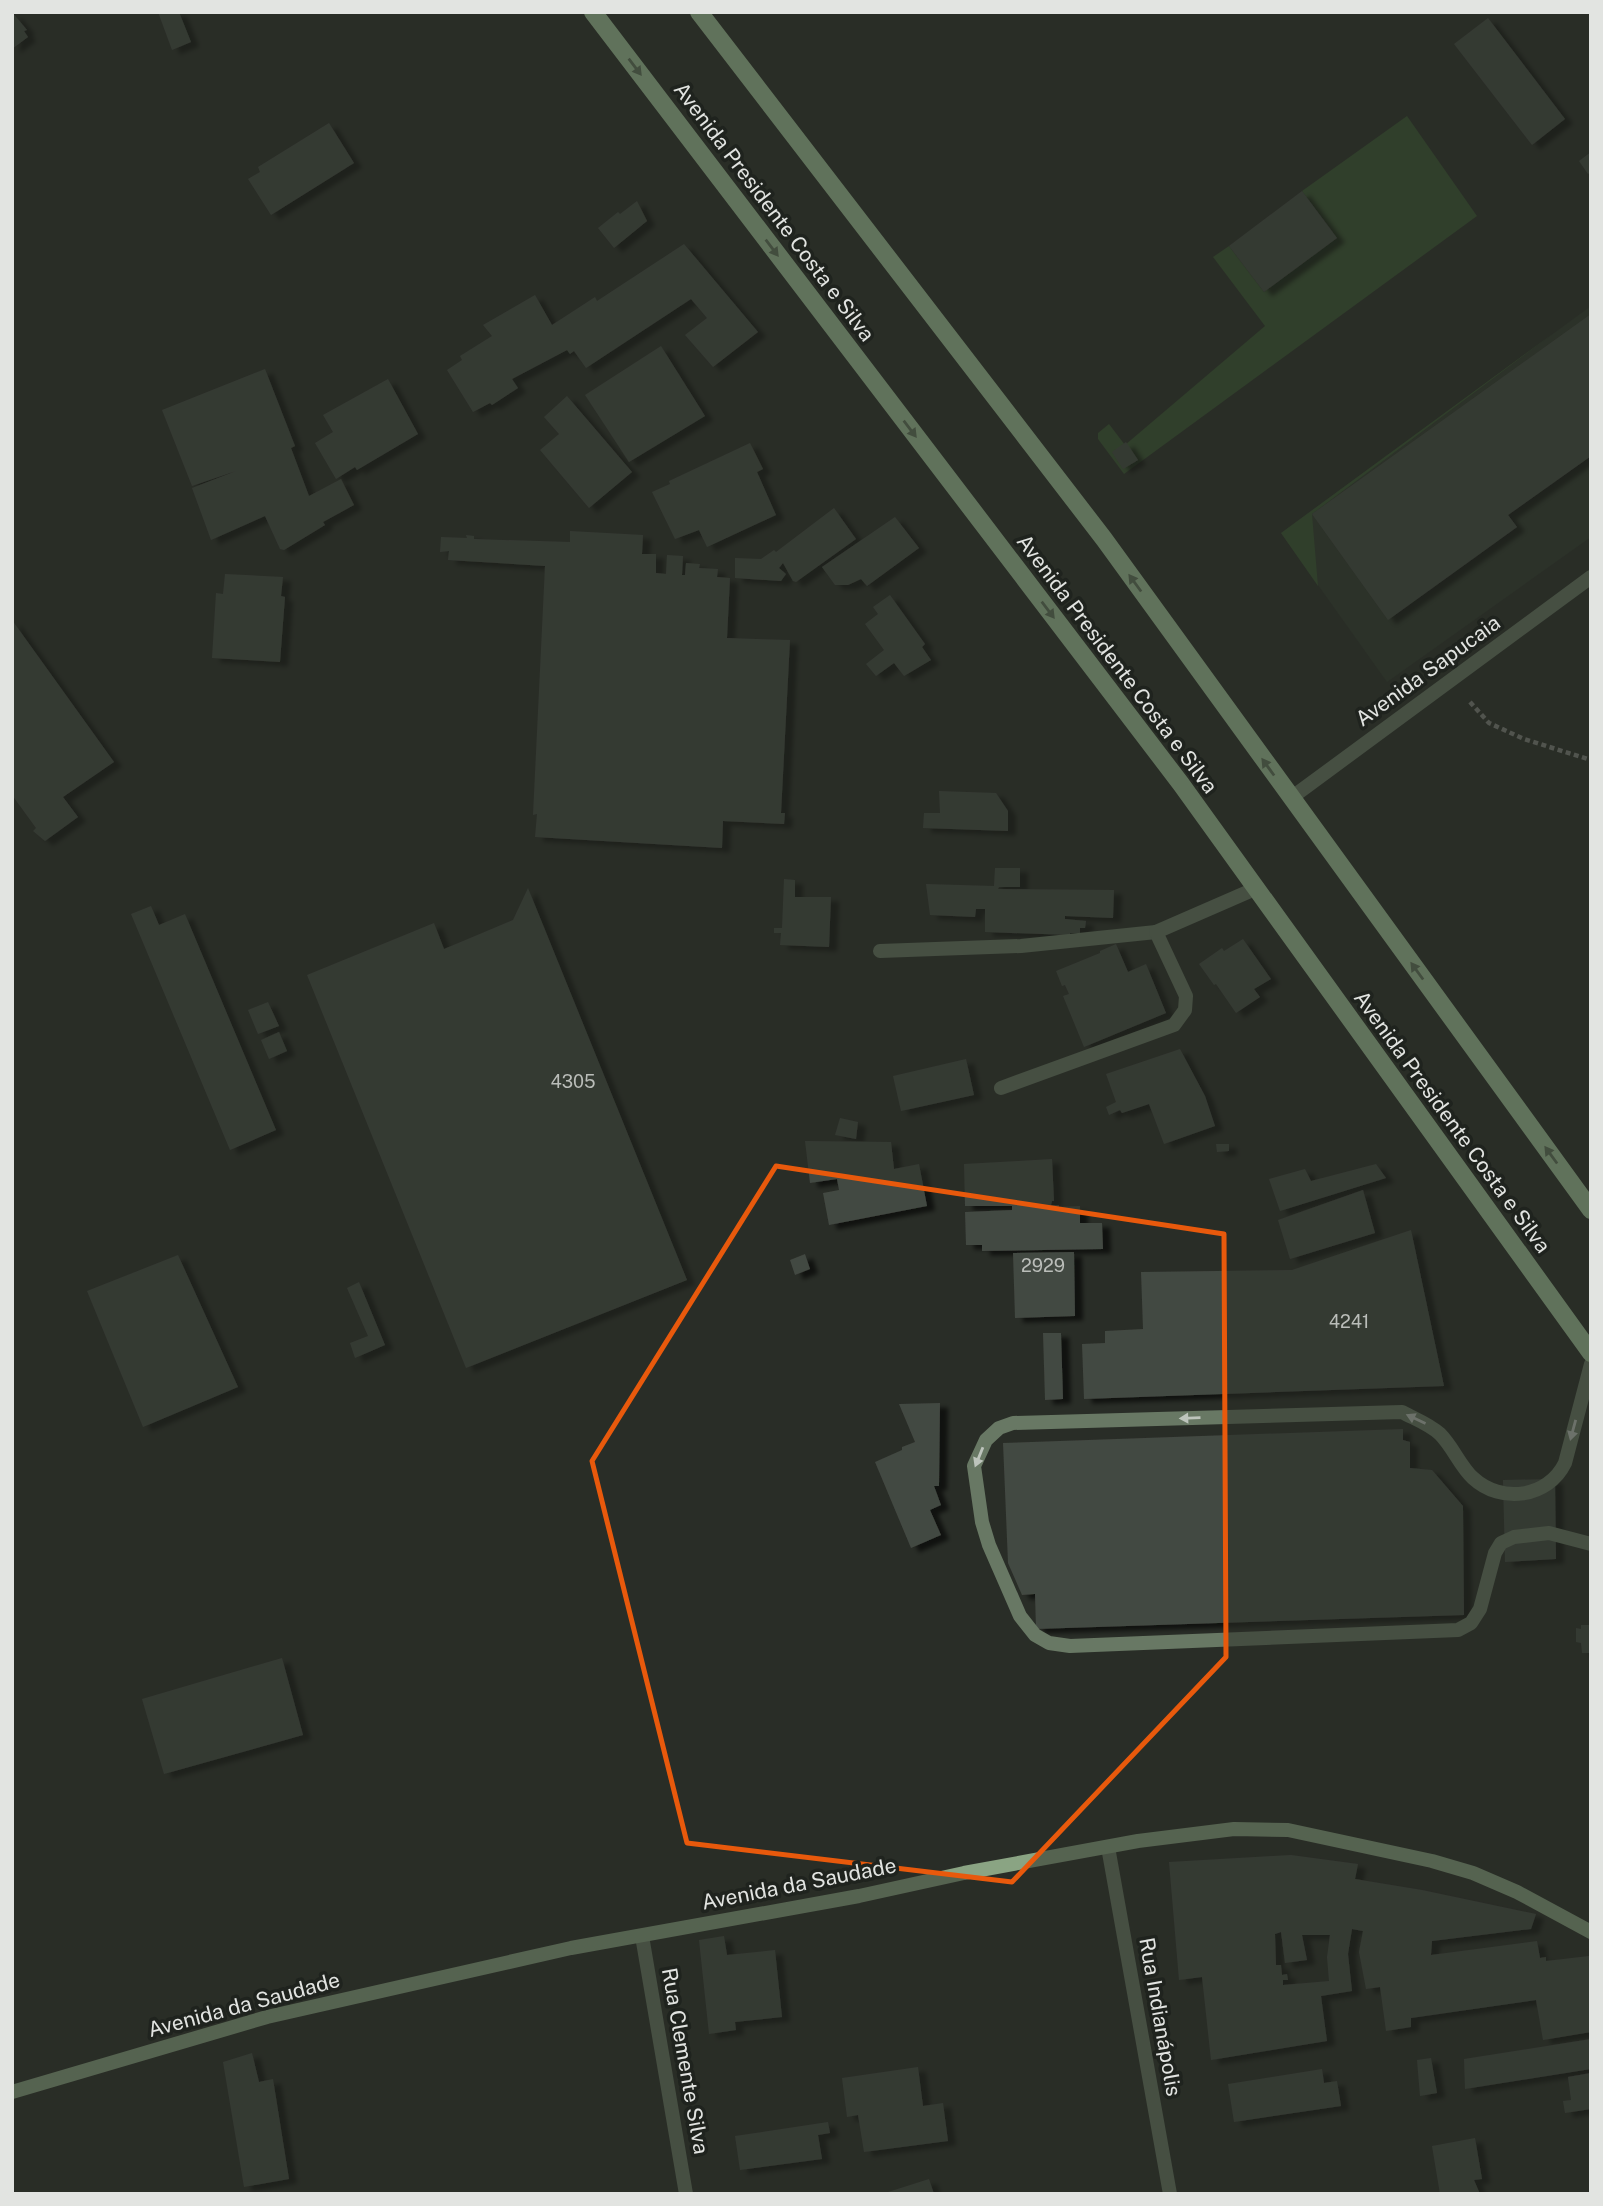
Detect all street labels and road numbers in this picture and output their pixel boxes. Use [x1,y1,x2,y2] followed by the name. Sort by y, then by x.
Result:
[669,77,880,346] street label: Avenida Presidente Costa e Silva
[1012,529,1223,798] street label: Avenida Presidente Costa e Silva
[1351,610,1505,731] street label: Avenida Sapucaia
[1349,986,1556,1258] street label: Avenida Presidente Costa e Silva
[699,1852,898,1915] street label: Avenida da Saudade
[1134,1936,1187,2098] street label: Rua Indianápolis
[657,1966,714,2156] street label: Rua Clemente Silva
[145,1967,343,2042] street label: Avenida da Saudade

